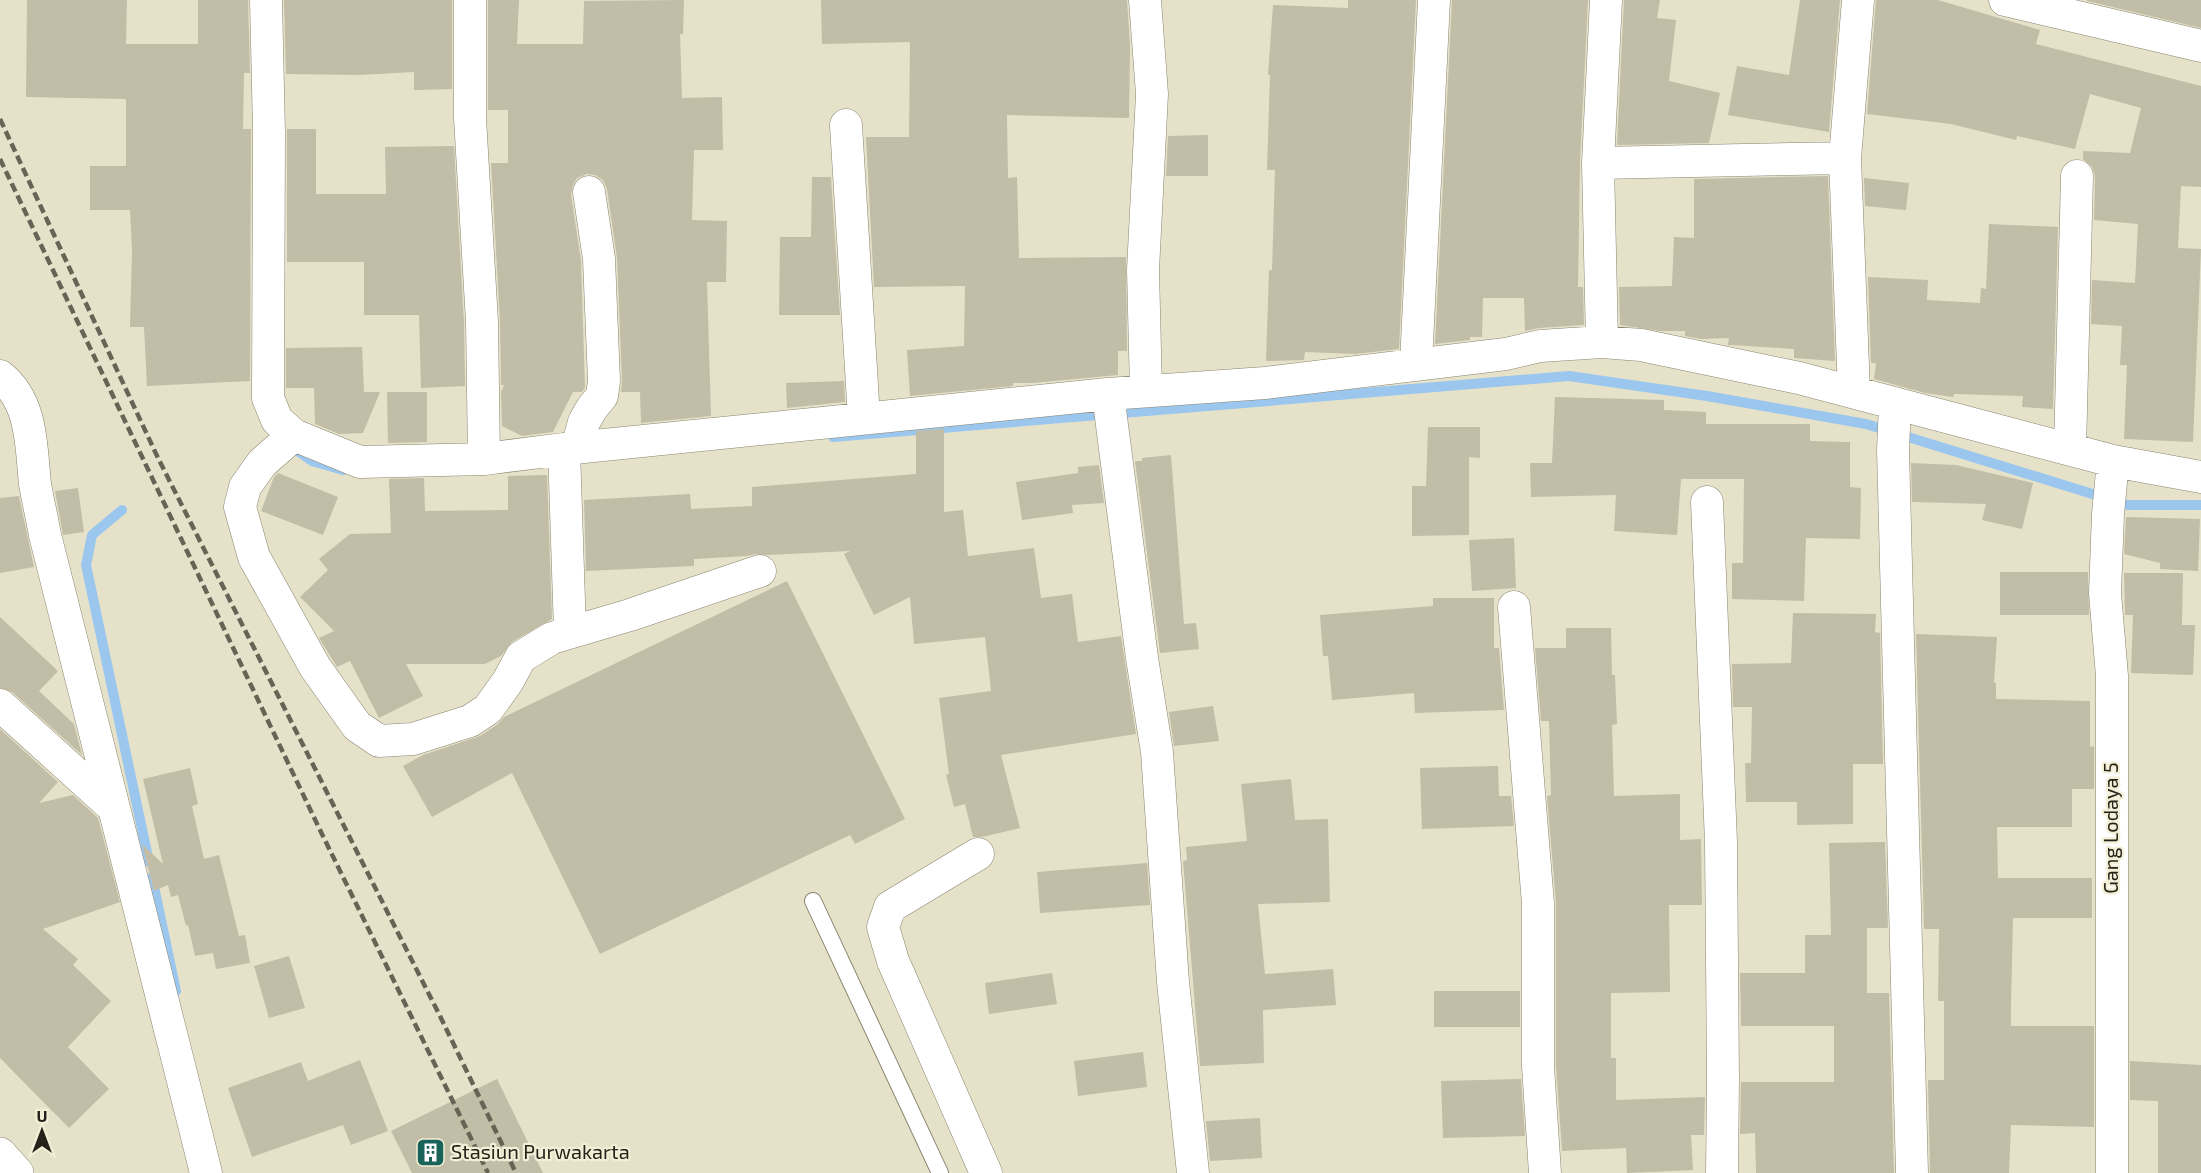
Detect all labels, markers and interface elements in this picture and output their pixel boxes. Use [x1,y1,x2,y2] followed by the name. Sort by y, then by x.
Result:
[2098,762,2122,894] street label: Gang Lodaya 5
[12,1101,72,1161] north arrow
[37,1106,47,1125] text: U
[414,1136,446,1168] building icon: Stasiun Purwakarta
[451,1139,630,1163] place label: Stasiun Purwakarta

